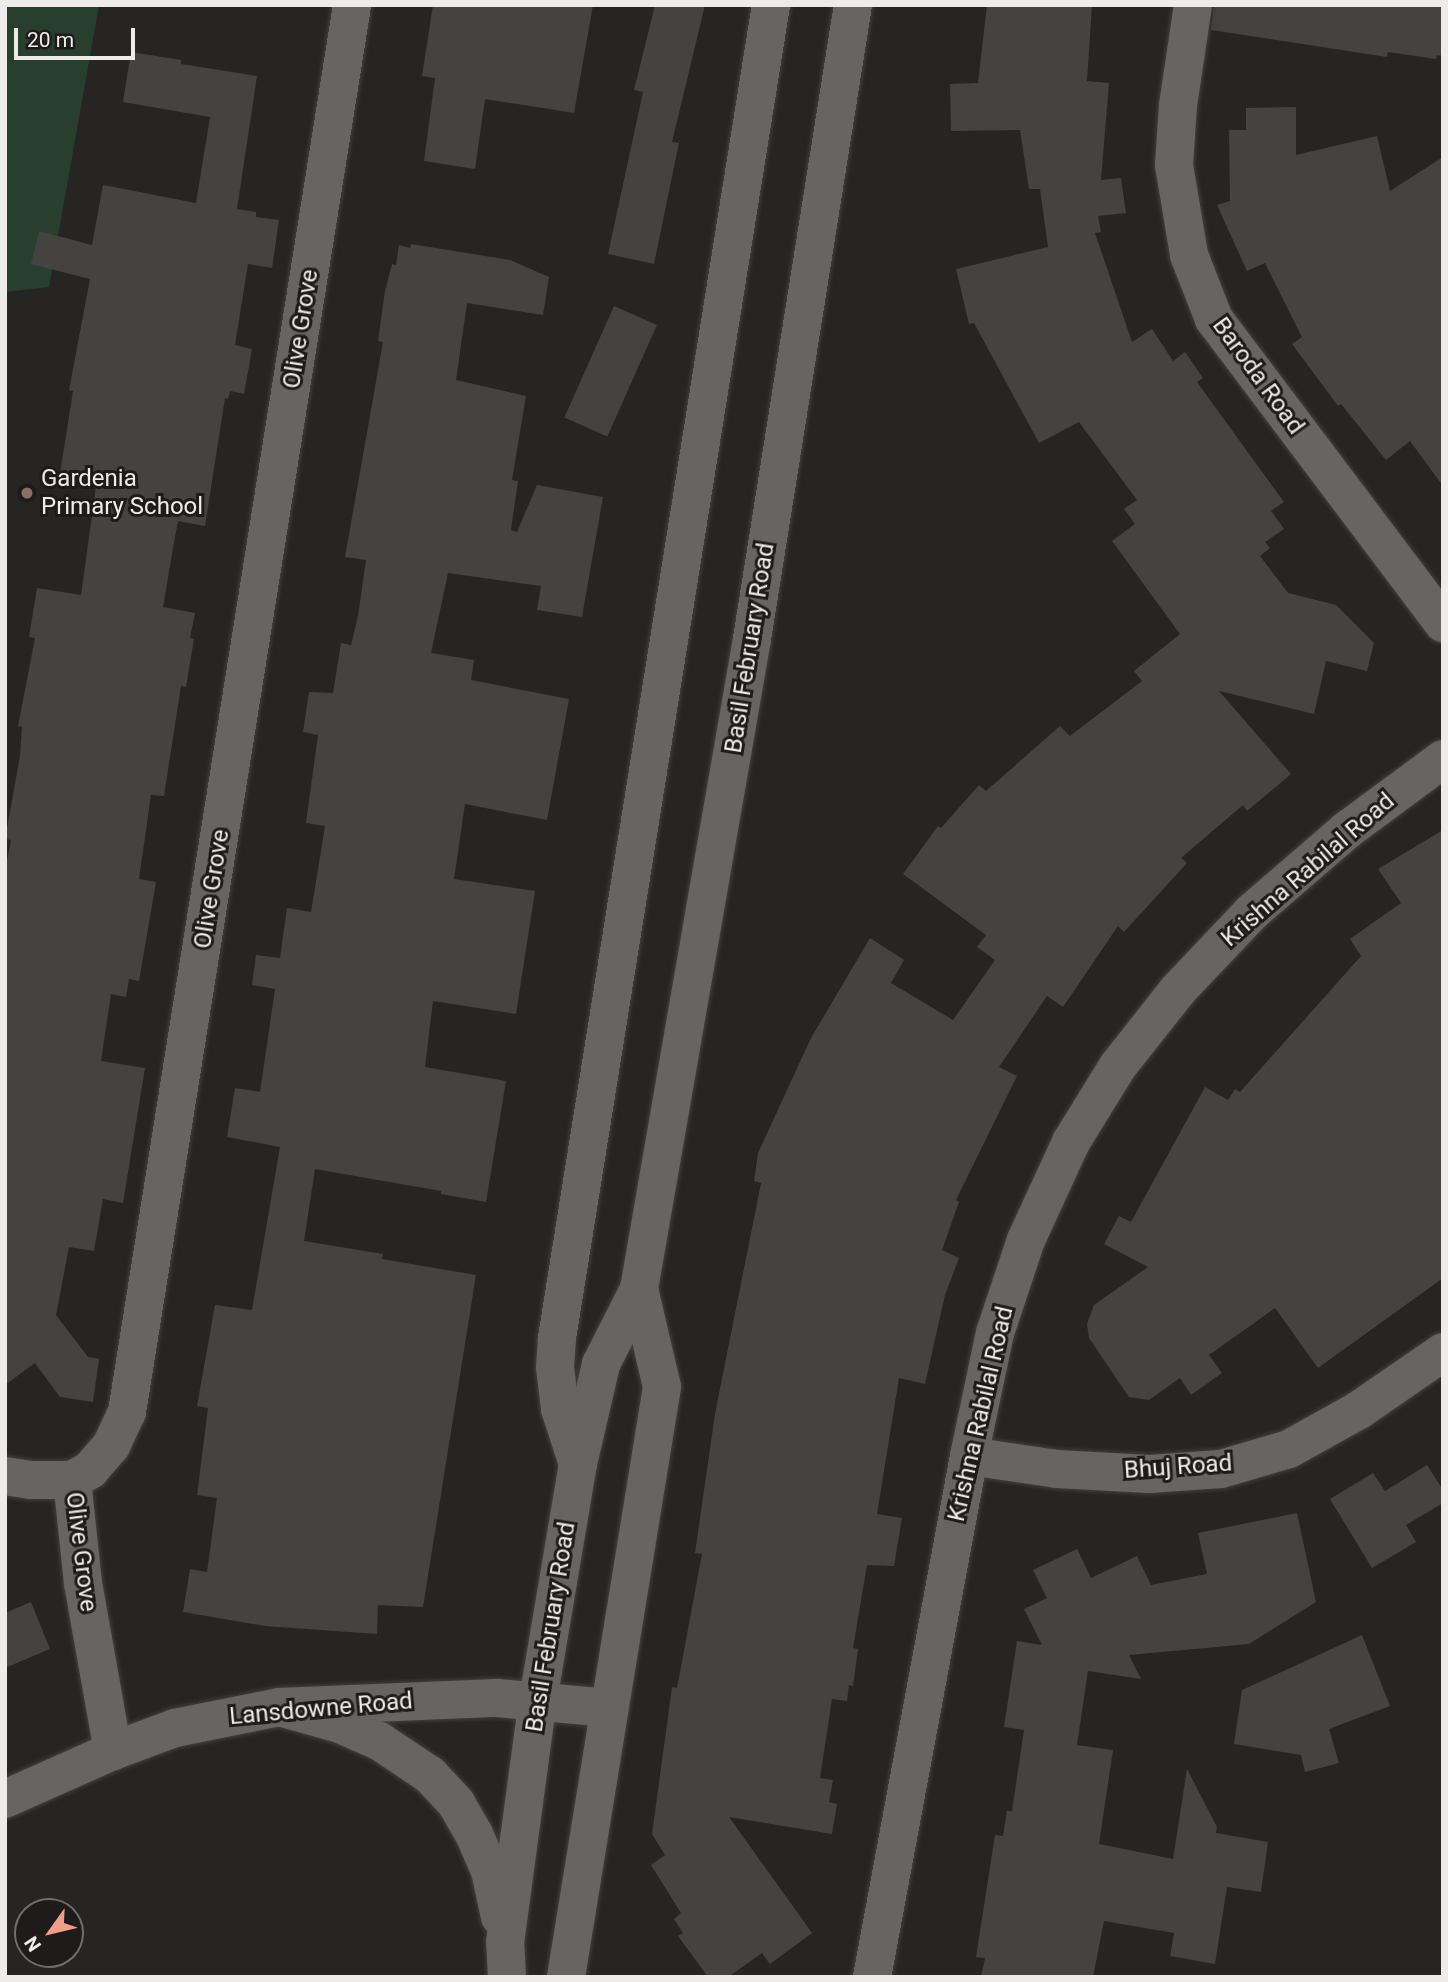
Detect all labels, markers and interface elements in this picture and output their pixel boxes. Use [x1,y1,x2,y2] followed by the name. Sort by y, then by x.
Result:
[18,14,138,58] scale bar
[27,28,74,52] text: 20 m
[277,267,325,391] street label: Olive Grove
[1206,312,1310,440] street label: Baroda Road
[41,465,203,521] place label: Gardenia Primary School
[19,485,35,501] marker: Gardenia Primary School
[719,541,781,755] street label: Basil February Road
[1216,787,1400,953] street label: Krishna Rabilal Road
[188,827,236,951] street label: Olive Grove
[942,1304,1020,1524] street label: Krishna Rabilal Road
[1123,1449,1233,1485] street label: Bhuj Road
[59,1491,103,1613] street label: Olive Grove
[520,1520,582,1734] street label: Basil February Road
[228,1687,414,1731] street label: Lansdowne Road
[14,1898,84,1968] north arrow
[20,1932,46,1956] text: N

